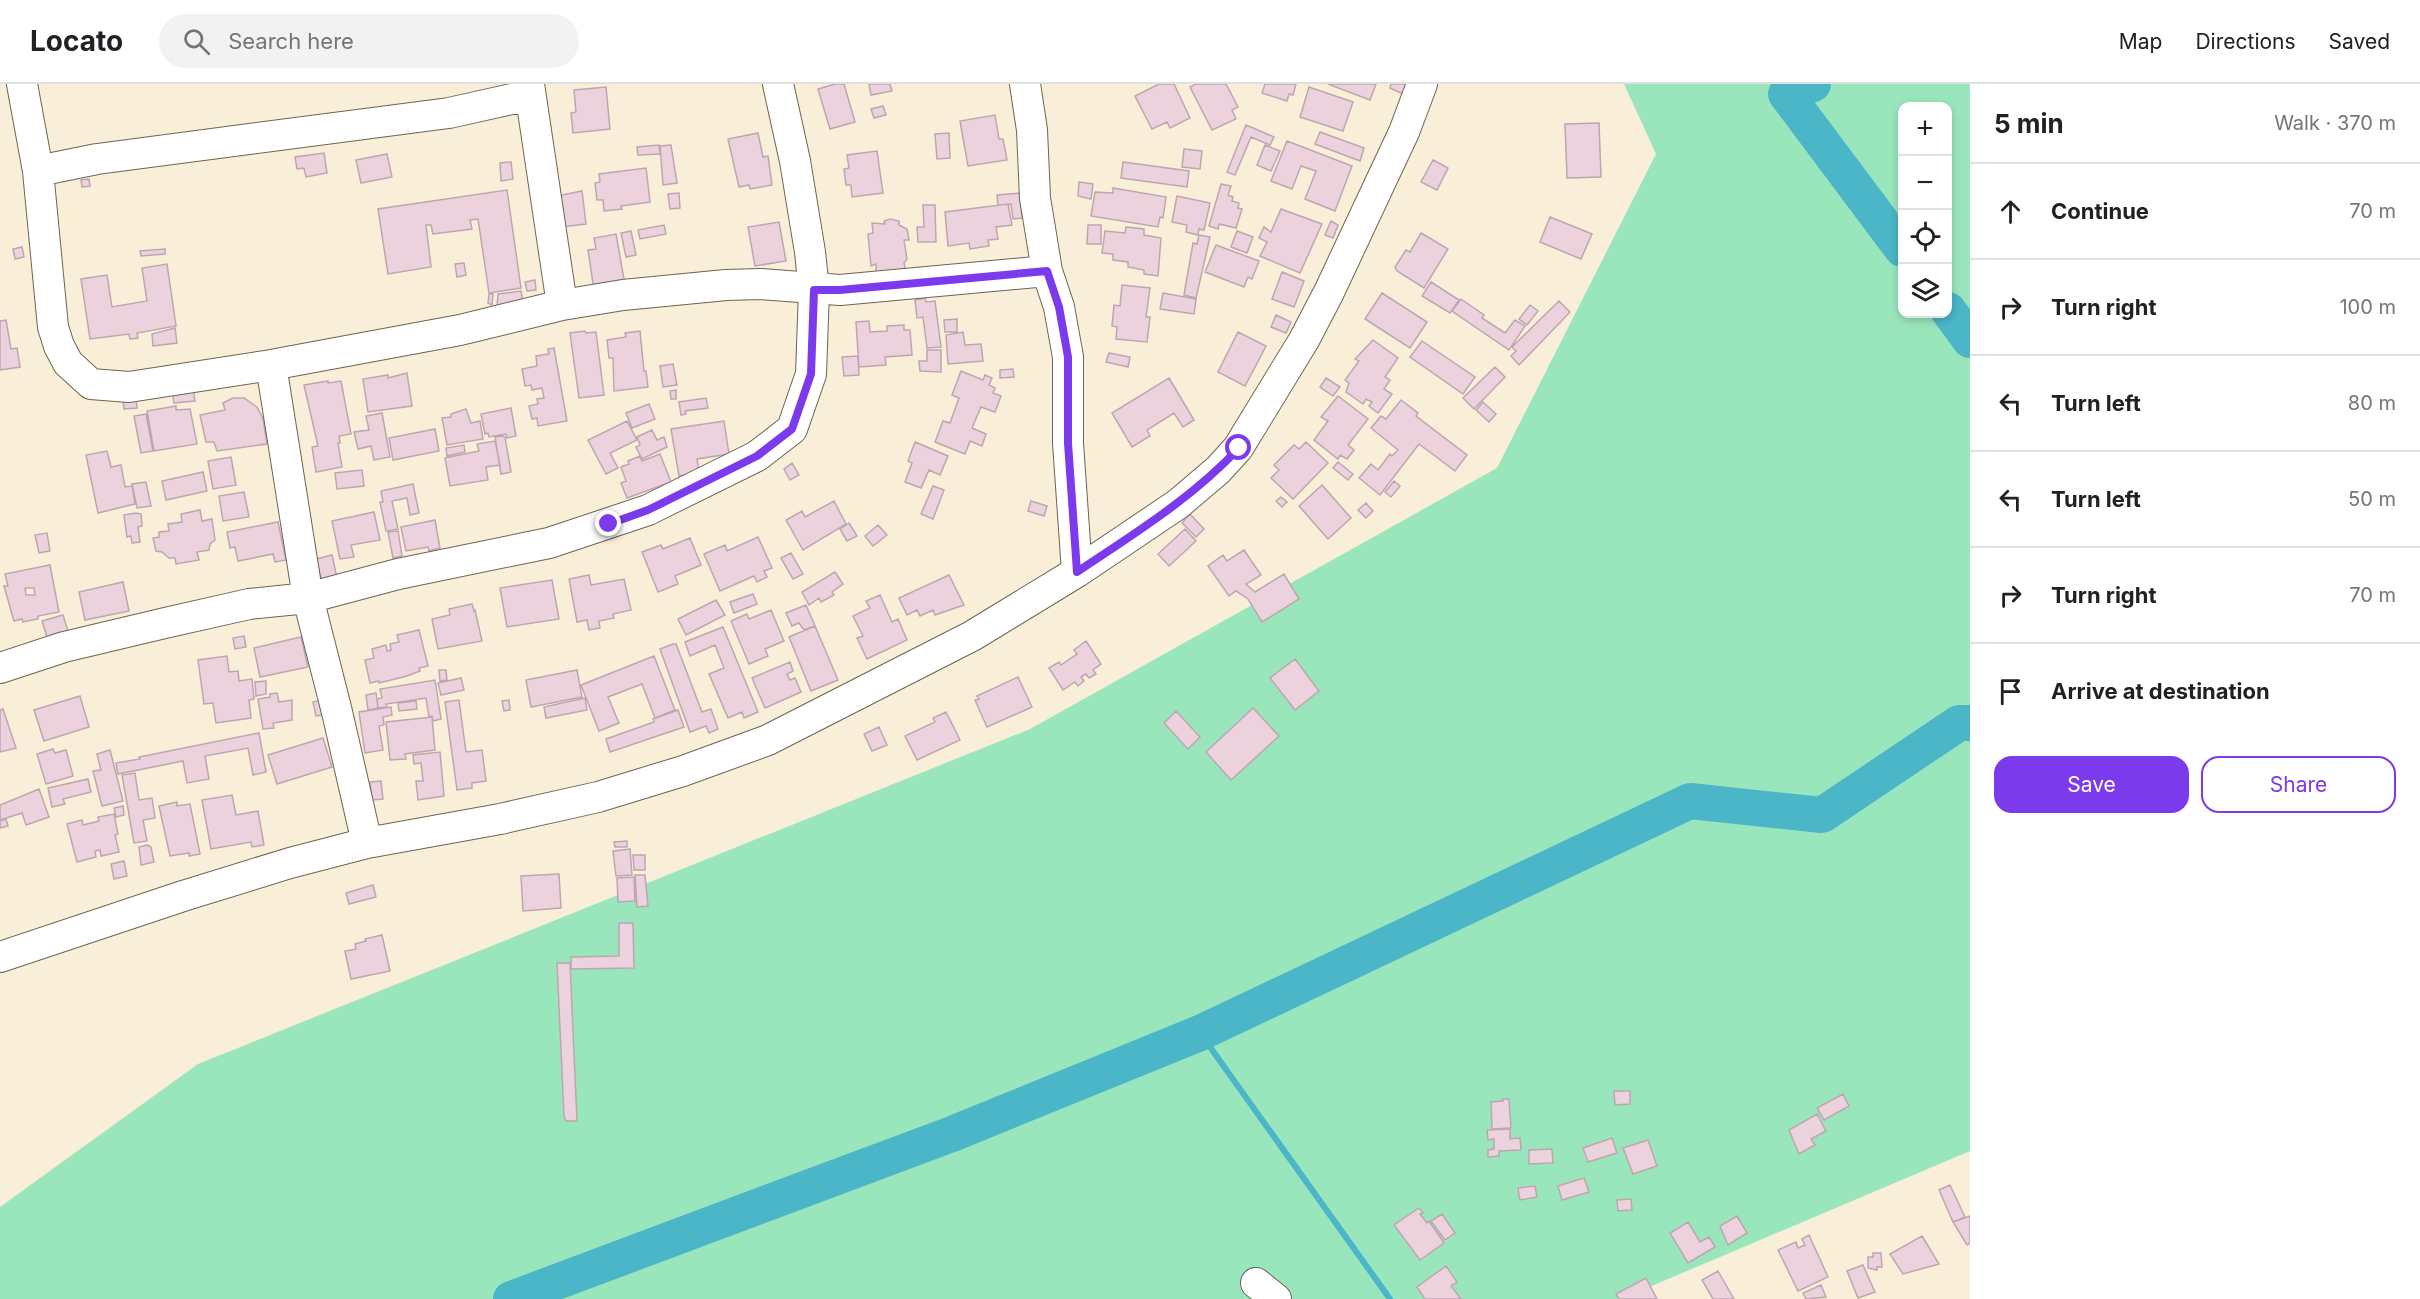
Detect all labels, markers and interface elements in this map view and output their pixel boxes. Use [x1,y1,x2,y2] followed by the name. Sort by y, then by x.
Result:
[159,14,579,68] search box
[30,24,123,58] text: Locato
[180,25,213,58] icon: search
[228,28,354,54] text: Search here
[2119,29,2162,54] text: Map
[2195,29,2296,54] text: Directions
[2329,29,2390,54] text: Saved
[1898,102,1952,318] map controls
[1898,102,1952,156] button: +
[1994,108,2064,139] text: 5 min
[2274,111,2396,135] text: Walk · 370 m
[1898,156,1952,210] button: −
[1994,195,2027,228] icon: ahead
[2051,198,2149,224] text: Continue
[2349,199,2396,223] text: 70 m
[1898,210,1952,264] button: locate
[1898,264,1952,318] button: layers
[1994,291,2027,324] icon: right
[2051,294,2157,320] text: Turn right
[2339,295,2396,319] text: 100 m
[1994,387,2027,420] icon: left
[2051,390,2141,416] text: Turn left
[2348,391,2396,415] text: 80 m
[1225,434,1251,460] route start
[1994,483,2027,516] icon: left
[2051,486,2141,512] text: Turn left
[2348,487,2396,511] text: 50 m
[595,510,621,536] route end
[1994,579,2027,612] icon: right
[2051,582,2157,608] text: Turn right
[2349,583,2396,607] text: 70 m
[1994,675,2027,708] icon: arrive
[2051,678,2270,704] text: Arrive at destination
[1994,756,2189,813] button: Save
[2201,756,2396,813] button: Share

